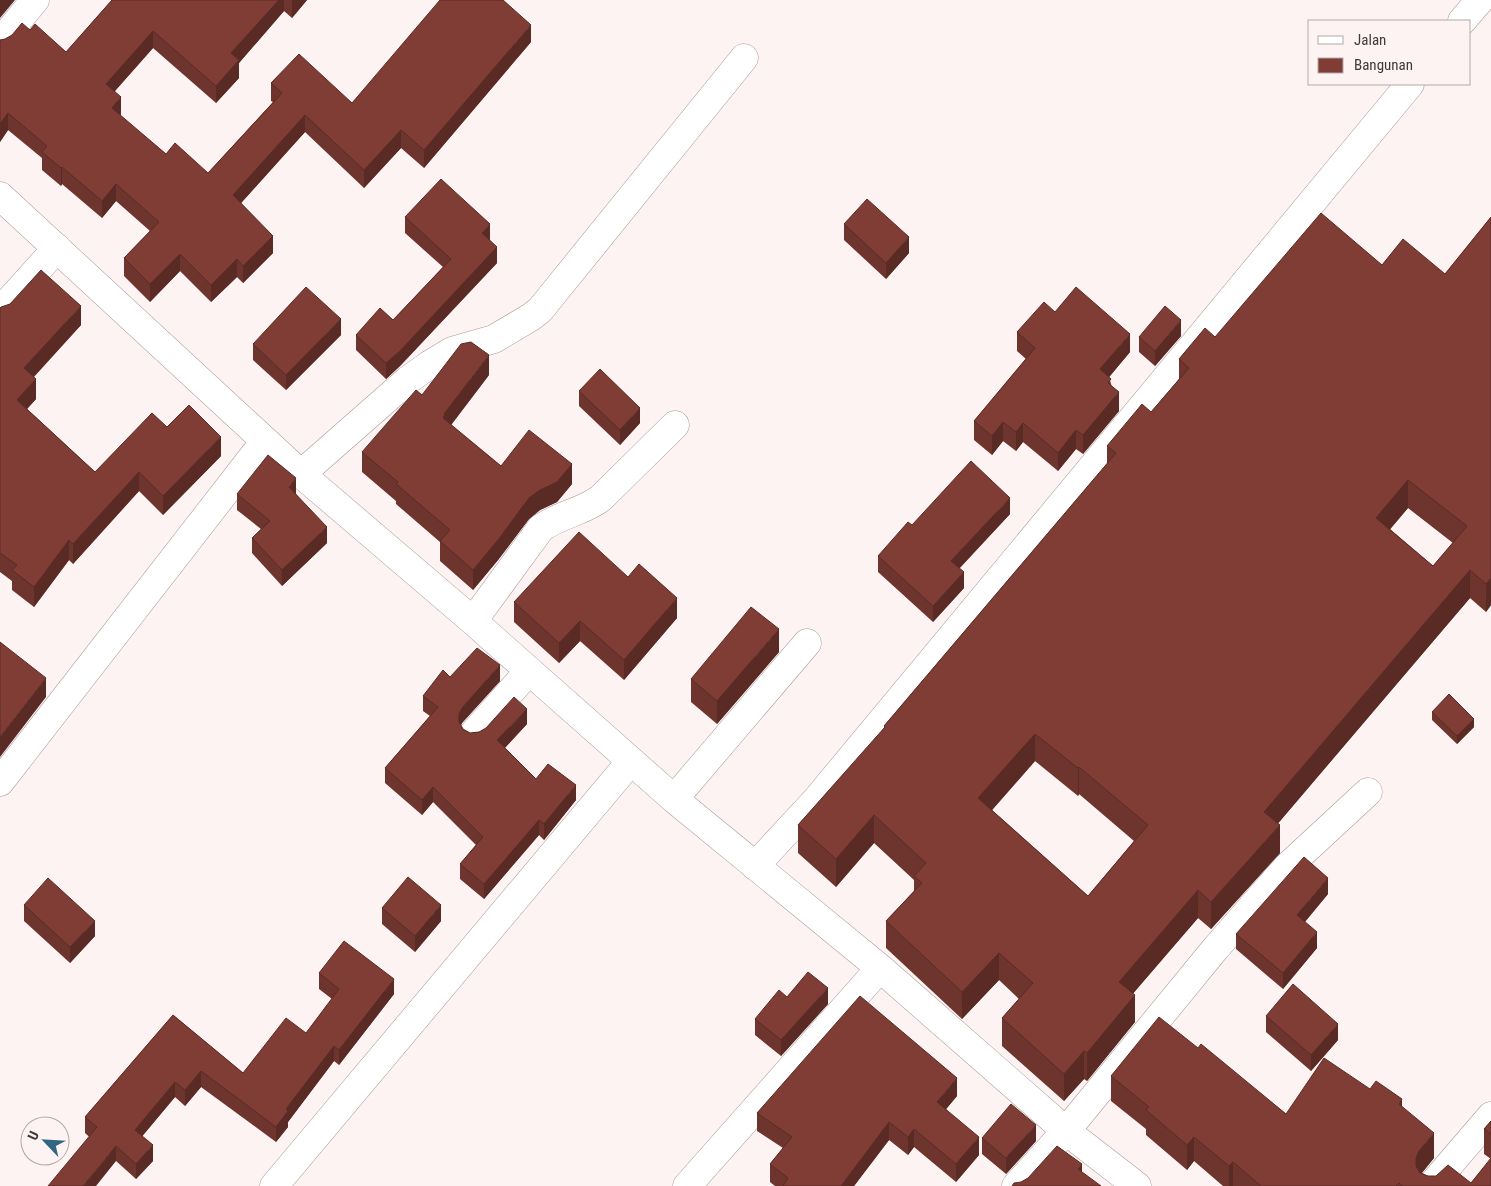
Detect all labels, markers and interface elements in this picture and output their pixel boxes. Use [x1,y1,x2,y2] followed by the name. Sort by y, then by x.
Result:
[1308,20,1471,85] legend
[1354,31,1386,49] text: Jalan
[1354,56,1413,74] text: Bangunan
[20,1116,70,1166] north arrow
[24,1128,42,1143] text: U

